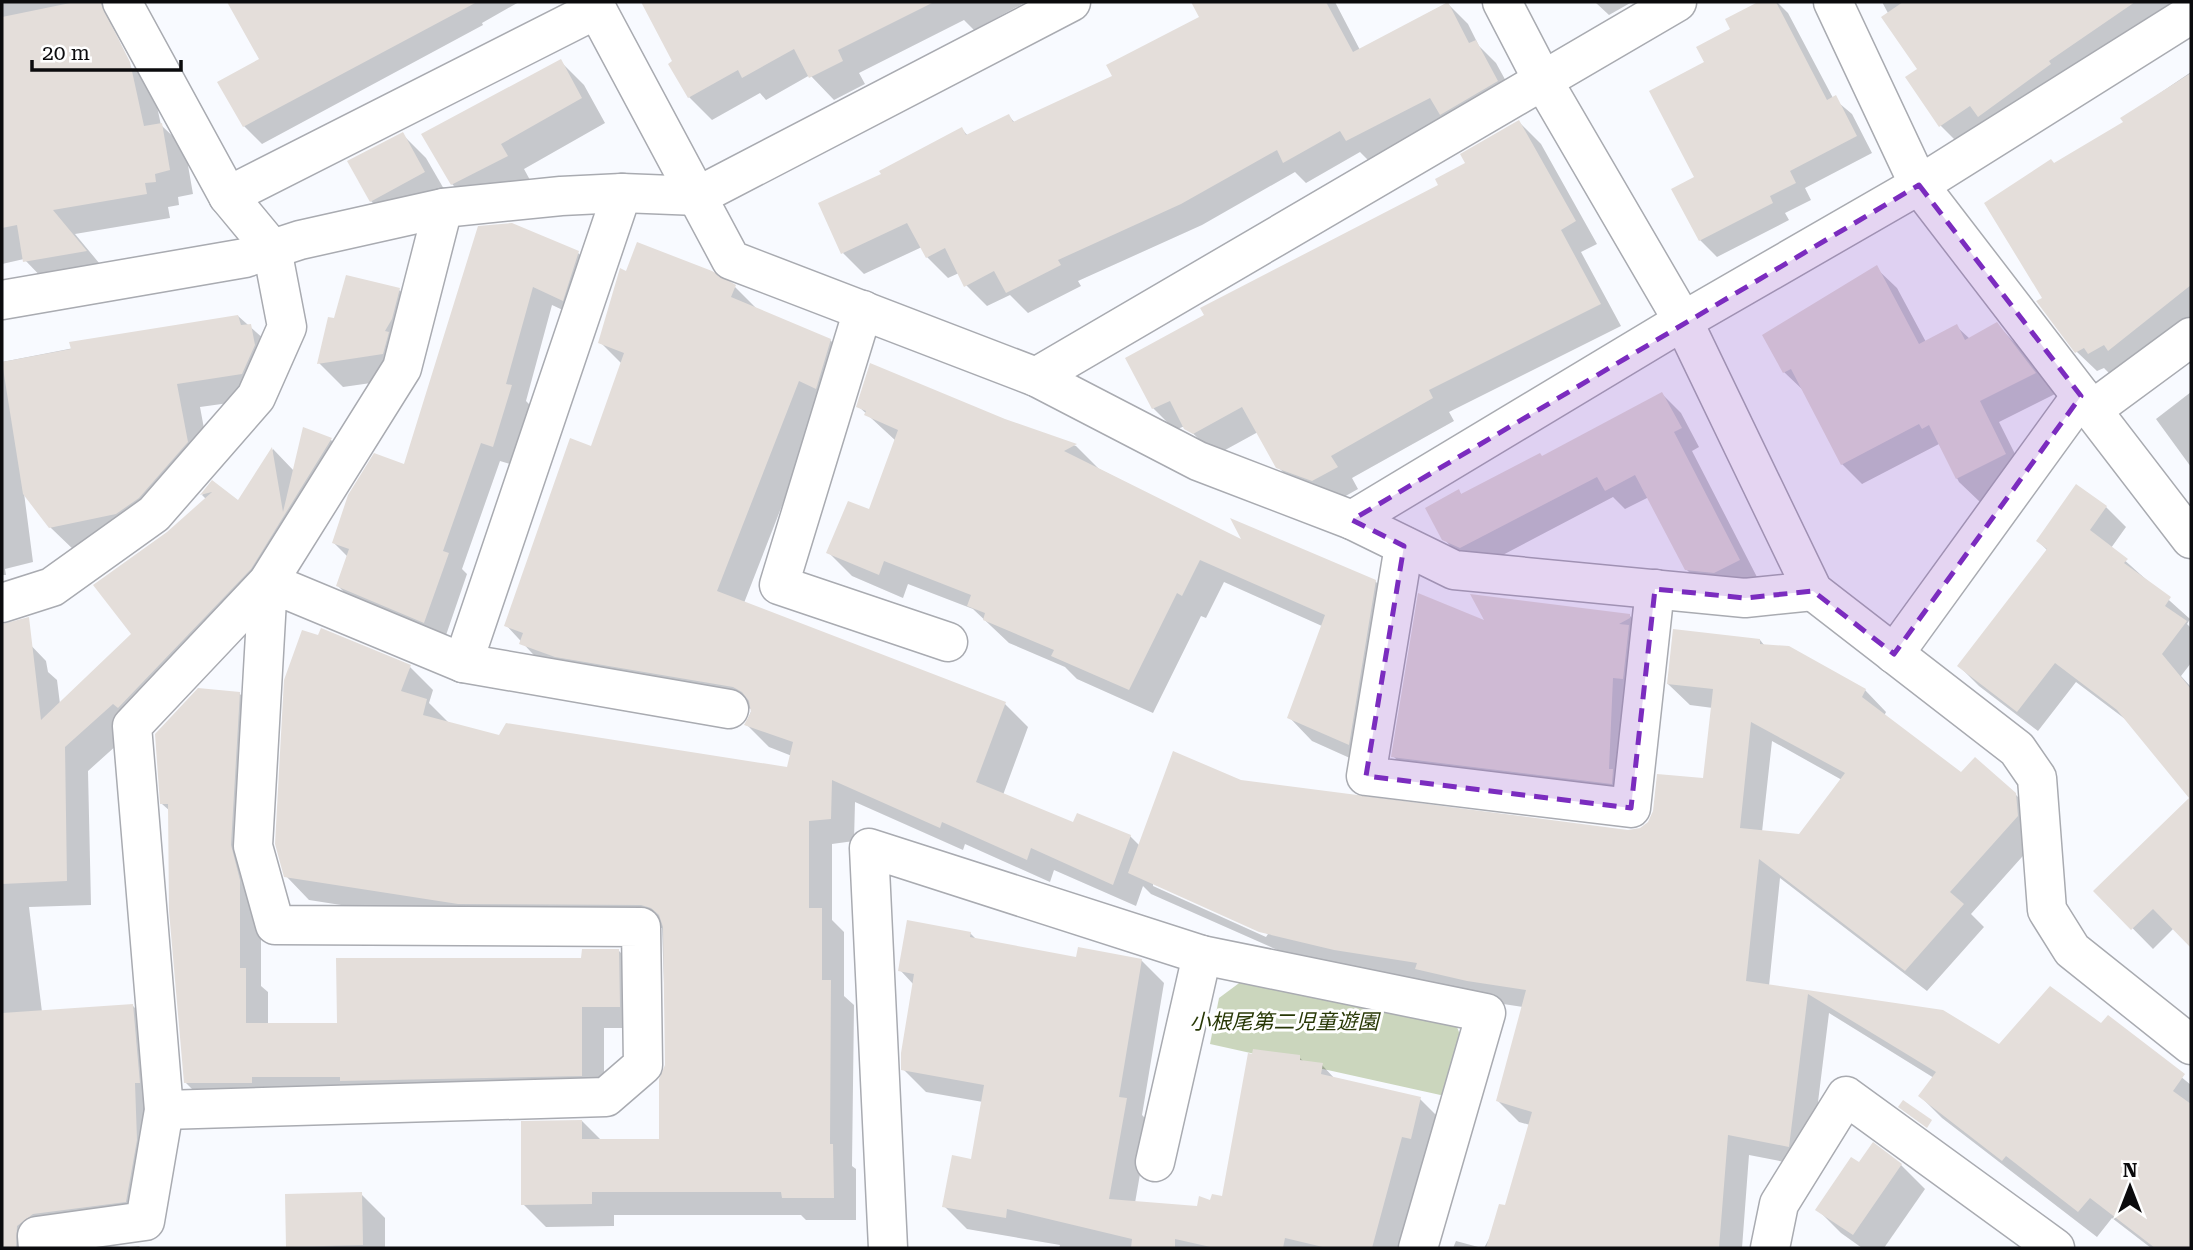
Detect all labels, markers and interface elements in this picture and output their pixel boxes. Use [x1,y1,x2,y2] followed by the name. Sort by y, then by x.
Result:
[32,28,180,72] scale bar
[42,41,90,65] text: 20 m
[1190,1010,1381,1034] park label: 小根尾第二児童遊園
[2095,1152,2165,1222] north arrow
[2123,1159,2138,1182] text: N

